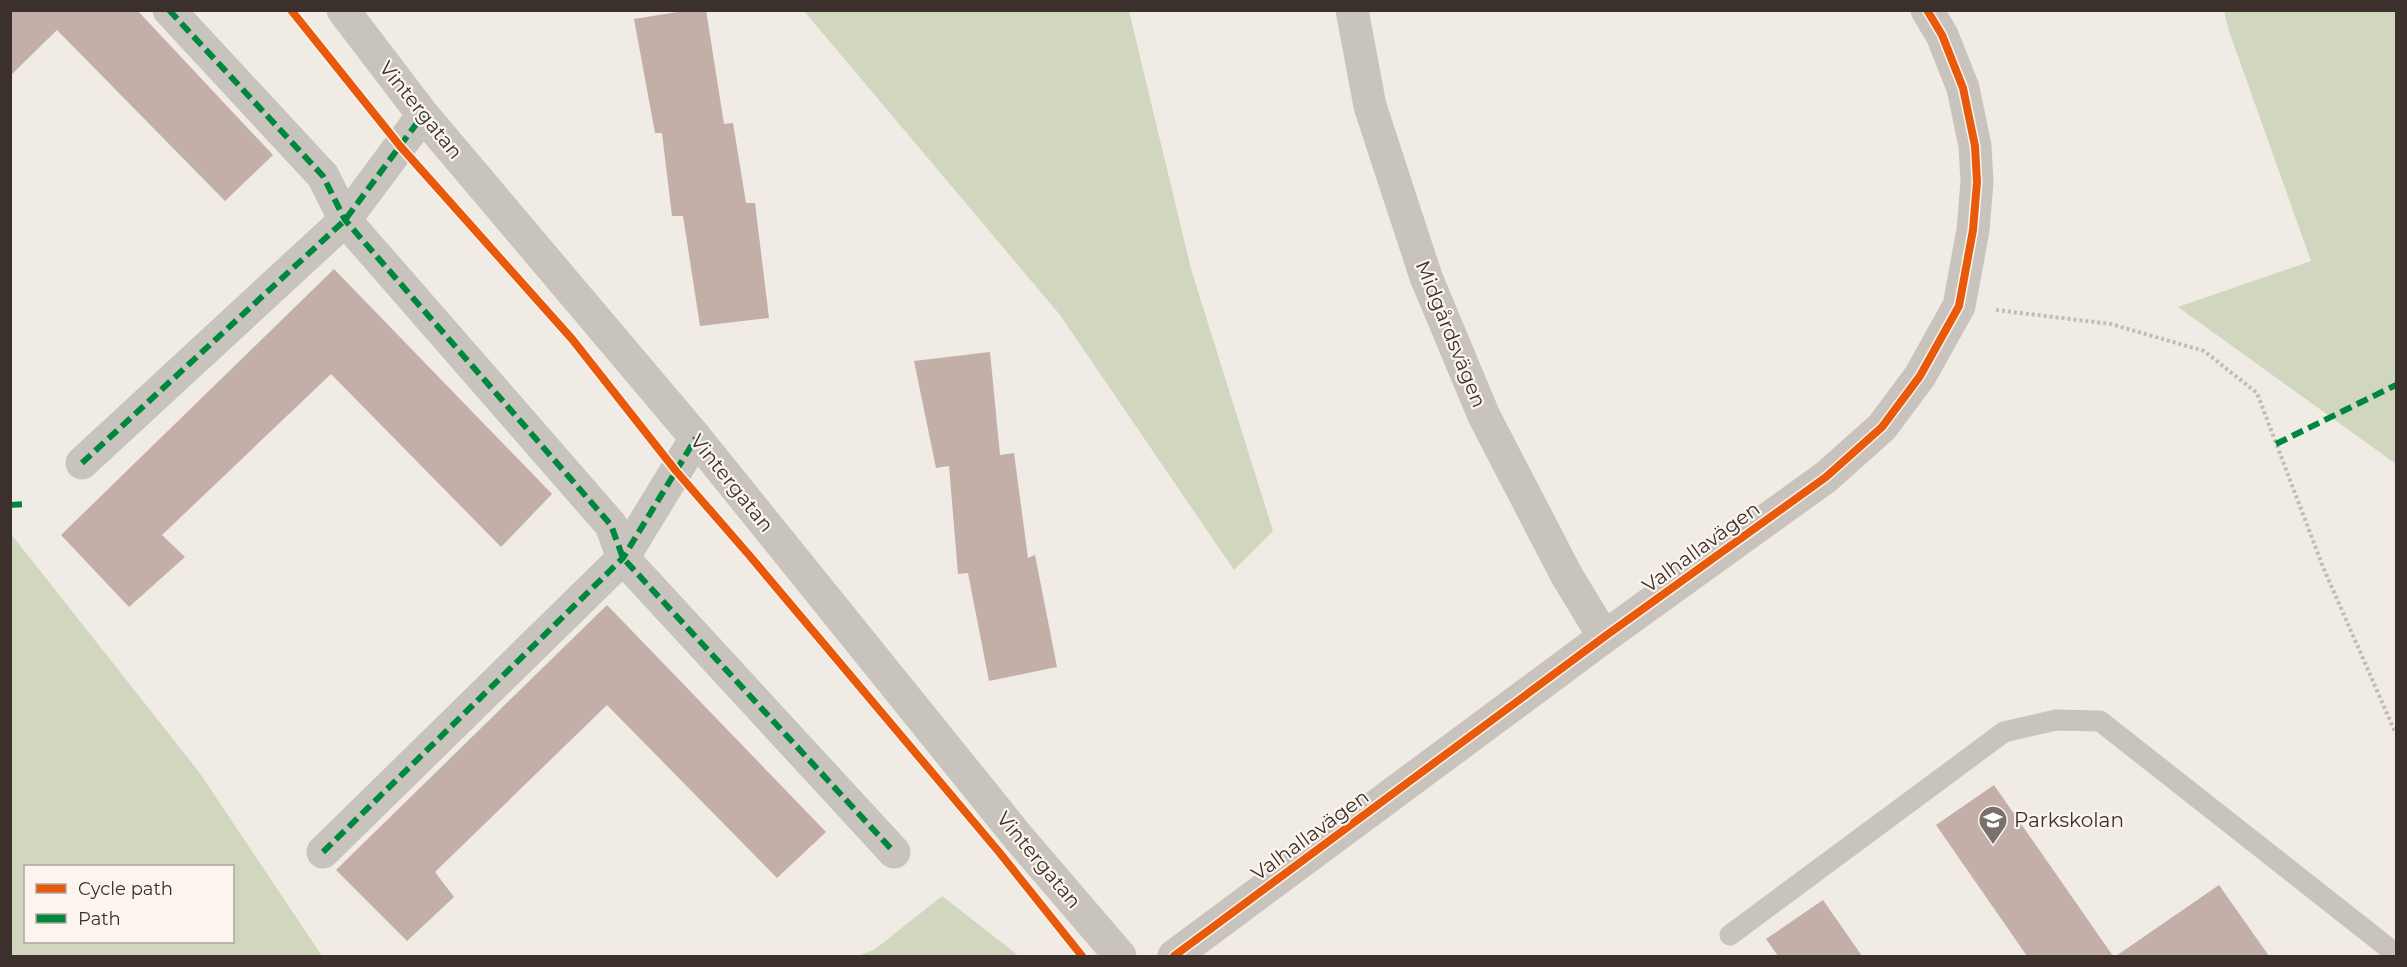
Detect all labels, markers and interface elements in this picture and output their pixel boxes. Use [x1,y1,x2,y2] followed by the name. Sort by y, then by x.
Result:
[374,56,468,164] street label: Vintergatan
[1411,257,1491,411] street label: Midgårdsvägen
[685,429,779,537] street label: Vintergatan
[1638,496,1764,598] street label: Valhallavägen
[1247,784,1373,886] street label: Valhallavägen
[1977,804,2009,846] school or university icon: Parkskolan
[992,807,1086,913] street label: Vintergatan
[2014,808,2124,832] place label: Parkskolan
[24,865,234,943] legend
[78,878,173,900] text: Cycle path
[78,908,121,930] text: Path

